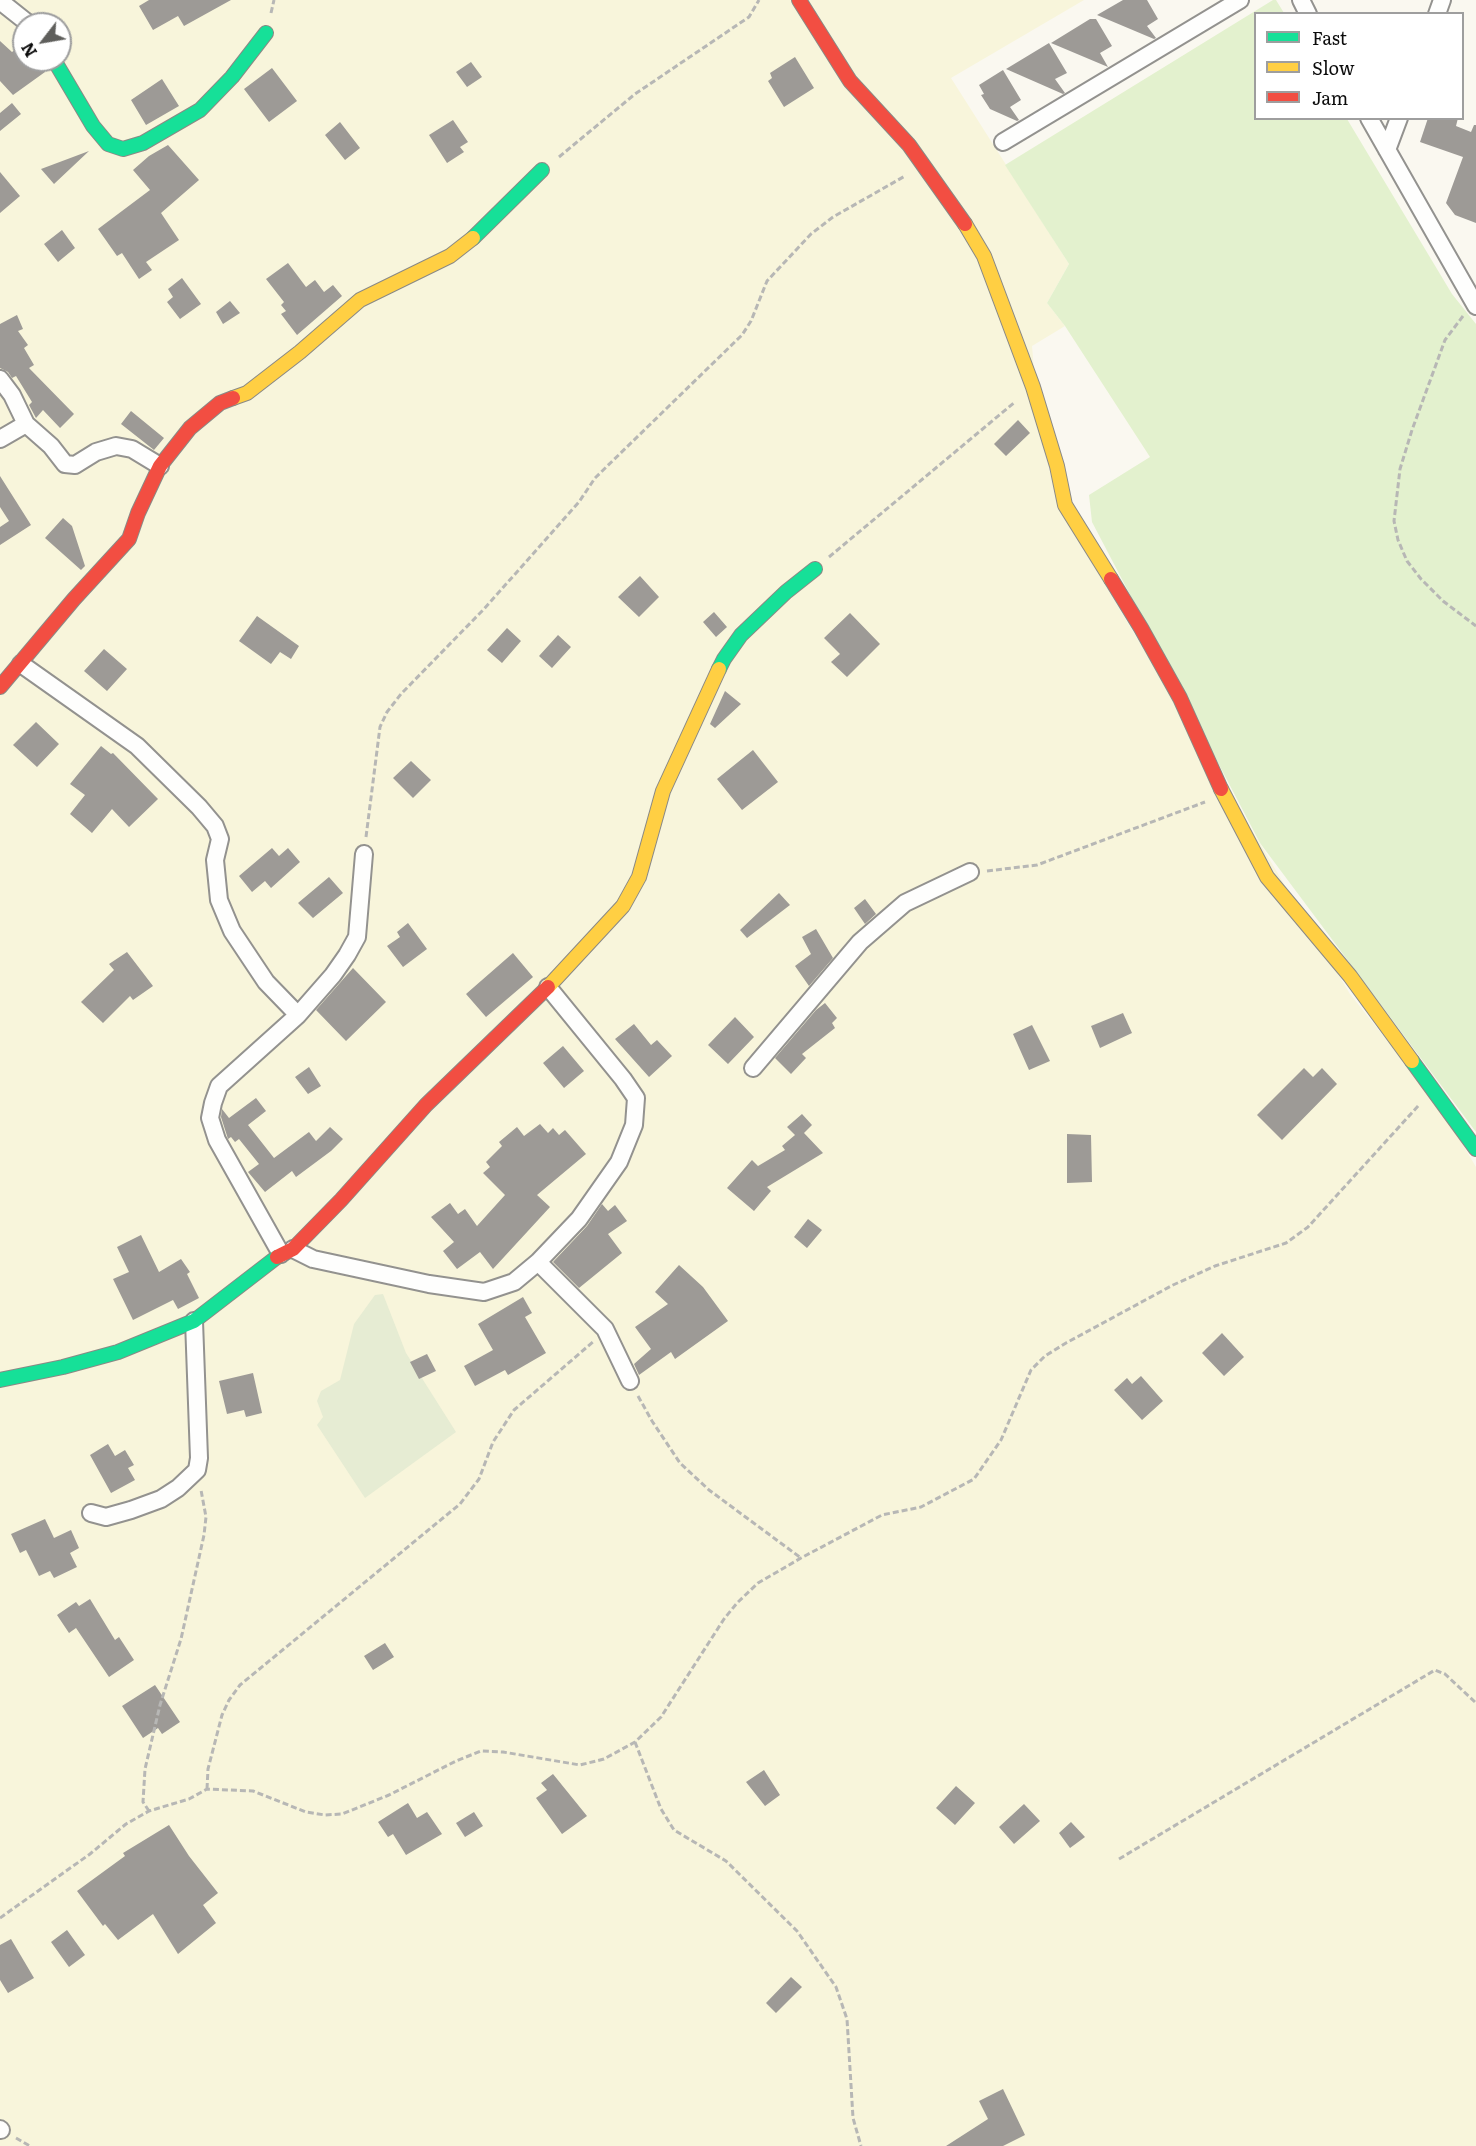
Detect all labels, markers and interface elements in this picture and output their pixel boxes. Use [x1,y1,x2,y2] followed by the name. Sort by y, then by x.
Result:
[12,12,72,72] north arrow
[1254,12,1464,120] legend
[1312,24,1347,51] text: Fast
[15,38,42,62] text: N
[1312,54,1354,81] text: Slow
[1312,84,1348,111] text: Jam

